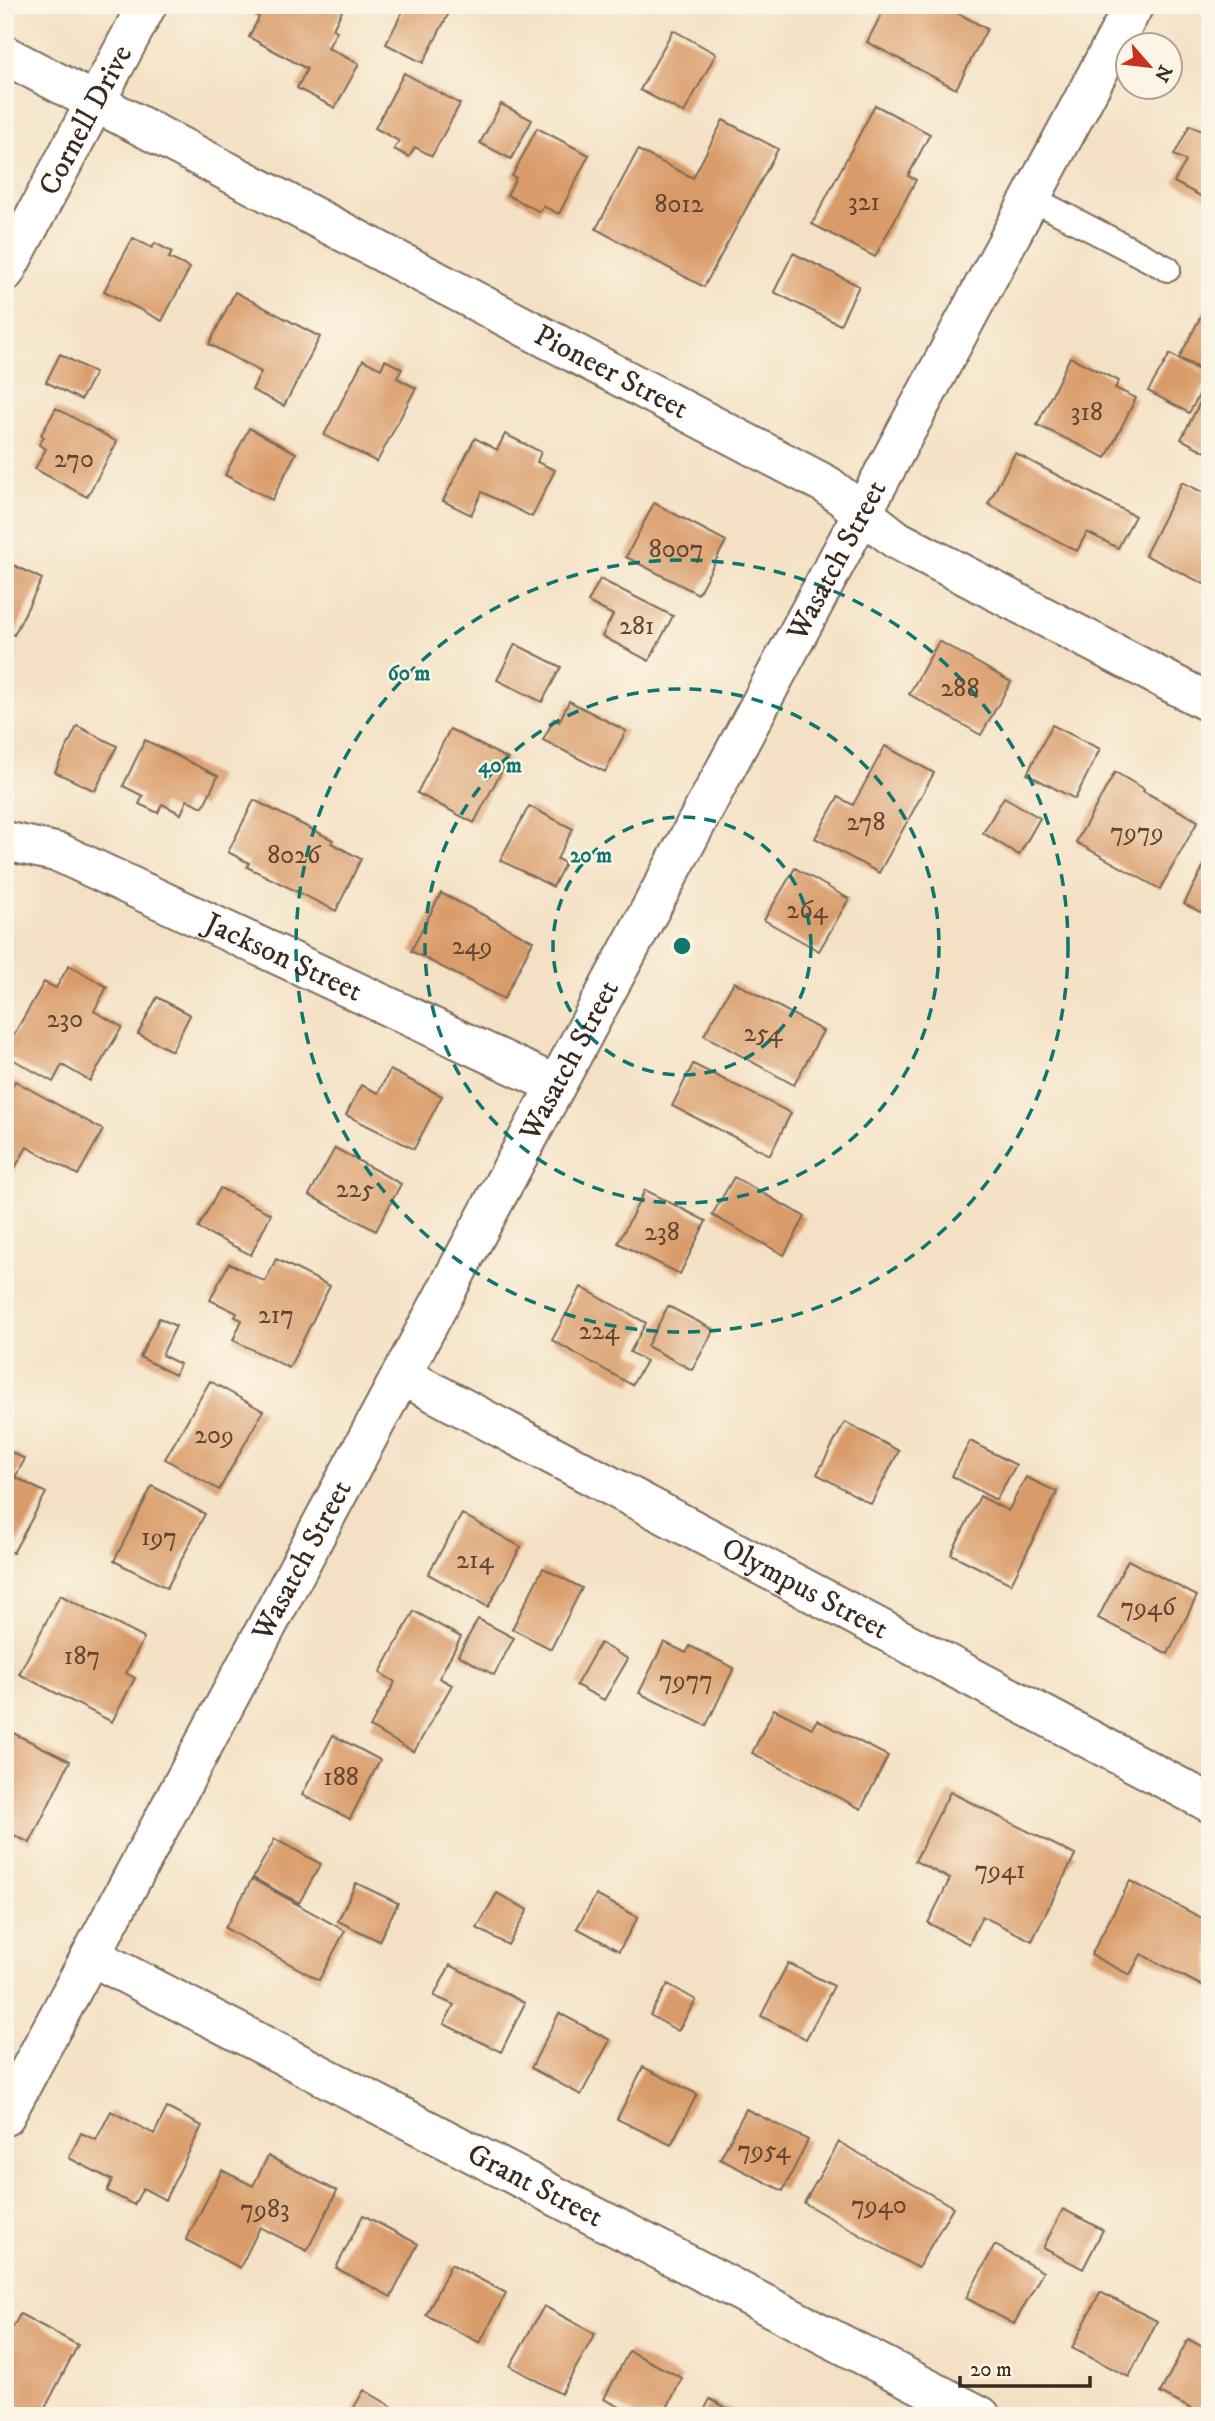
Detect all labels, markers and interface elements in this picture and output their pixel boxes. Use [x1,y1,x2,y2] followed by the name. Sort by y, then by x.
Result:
[1114,32,1184,102] north arrow
[31,39,141,202] street label: Cornell Drive
[1149,61,1177,86] text: N
[848,186,880,219] house number: 321
[654,188,704,221] house number: 8012
[528,317,694,428] street label: Pioneer Street
[1071,396,1103,429] house number: 318
[54,443,94,476] house number: 270
[778,474,895,648] street label: Wasatch Street
[649,533,703,566] house number: 8007
[619,610,655,643] house number: 281
[388,661,430,687] text: 60 m
[941,672,979,705] house number: 288
[478,753,522,779] text: 40 m
[847,806,885,839] house number: 278
[1110,816,1164,849] house number: 7979
[267,839,322,872] house number: 8026
[570,843,612,869] text: 20 m
[786,894,829,927] house number: 264
[196,904,368,1010] street label: Jackson Street
[452,930,492,963] house number: 249
[670,934,694,958] centre of rings
[511,974,628,1148] street label: Wasatch Street
[47,1003,83,1036] house number: 230
[743,1017,784,1050] house number: 254
[336,1173,374,1206] house number: 225
[644,1216,680,1249] house number: 238
[258,1299,294,1332] house number: 217
[579,1315,620,1348] house number: 224
[194,1419,234,1452] house number: 209
[244,1474,360,1648] street label: Wasatch Street
[141,1521,177,1554] house number: 197
[715,1529,895,1648] street label: Olympus Street
[456,1544,495,1577] house number: 214
[1120,1591,1177,1624] house number: 7946
[64,1640,100,1673] house number: 187
[659,1664,713,1697] house number: 7977
[323,1761,359,1794] house number: 188
[974,1854,1026,1887] house number: 7941
[737,2134,792,2167] house number: 7954
[461,2135,609,2236] street label: Grant Street
[851,2189,907,2222] house number: 7940
[240,2193,290,2226] house number: 7983
[960,2344,1089,2388] scale bar
[970,2357,1012,2383] text: 20 m

